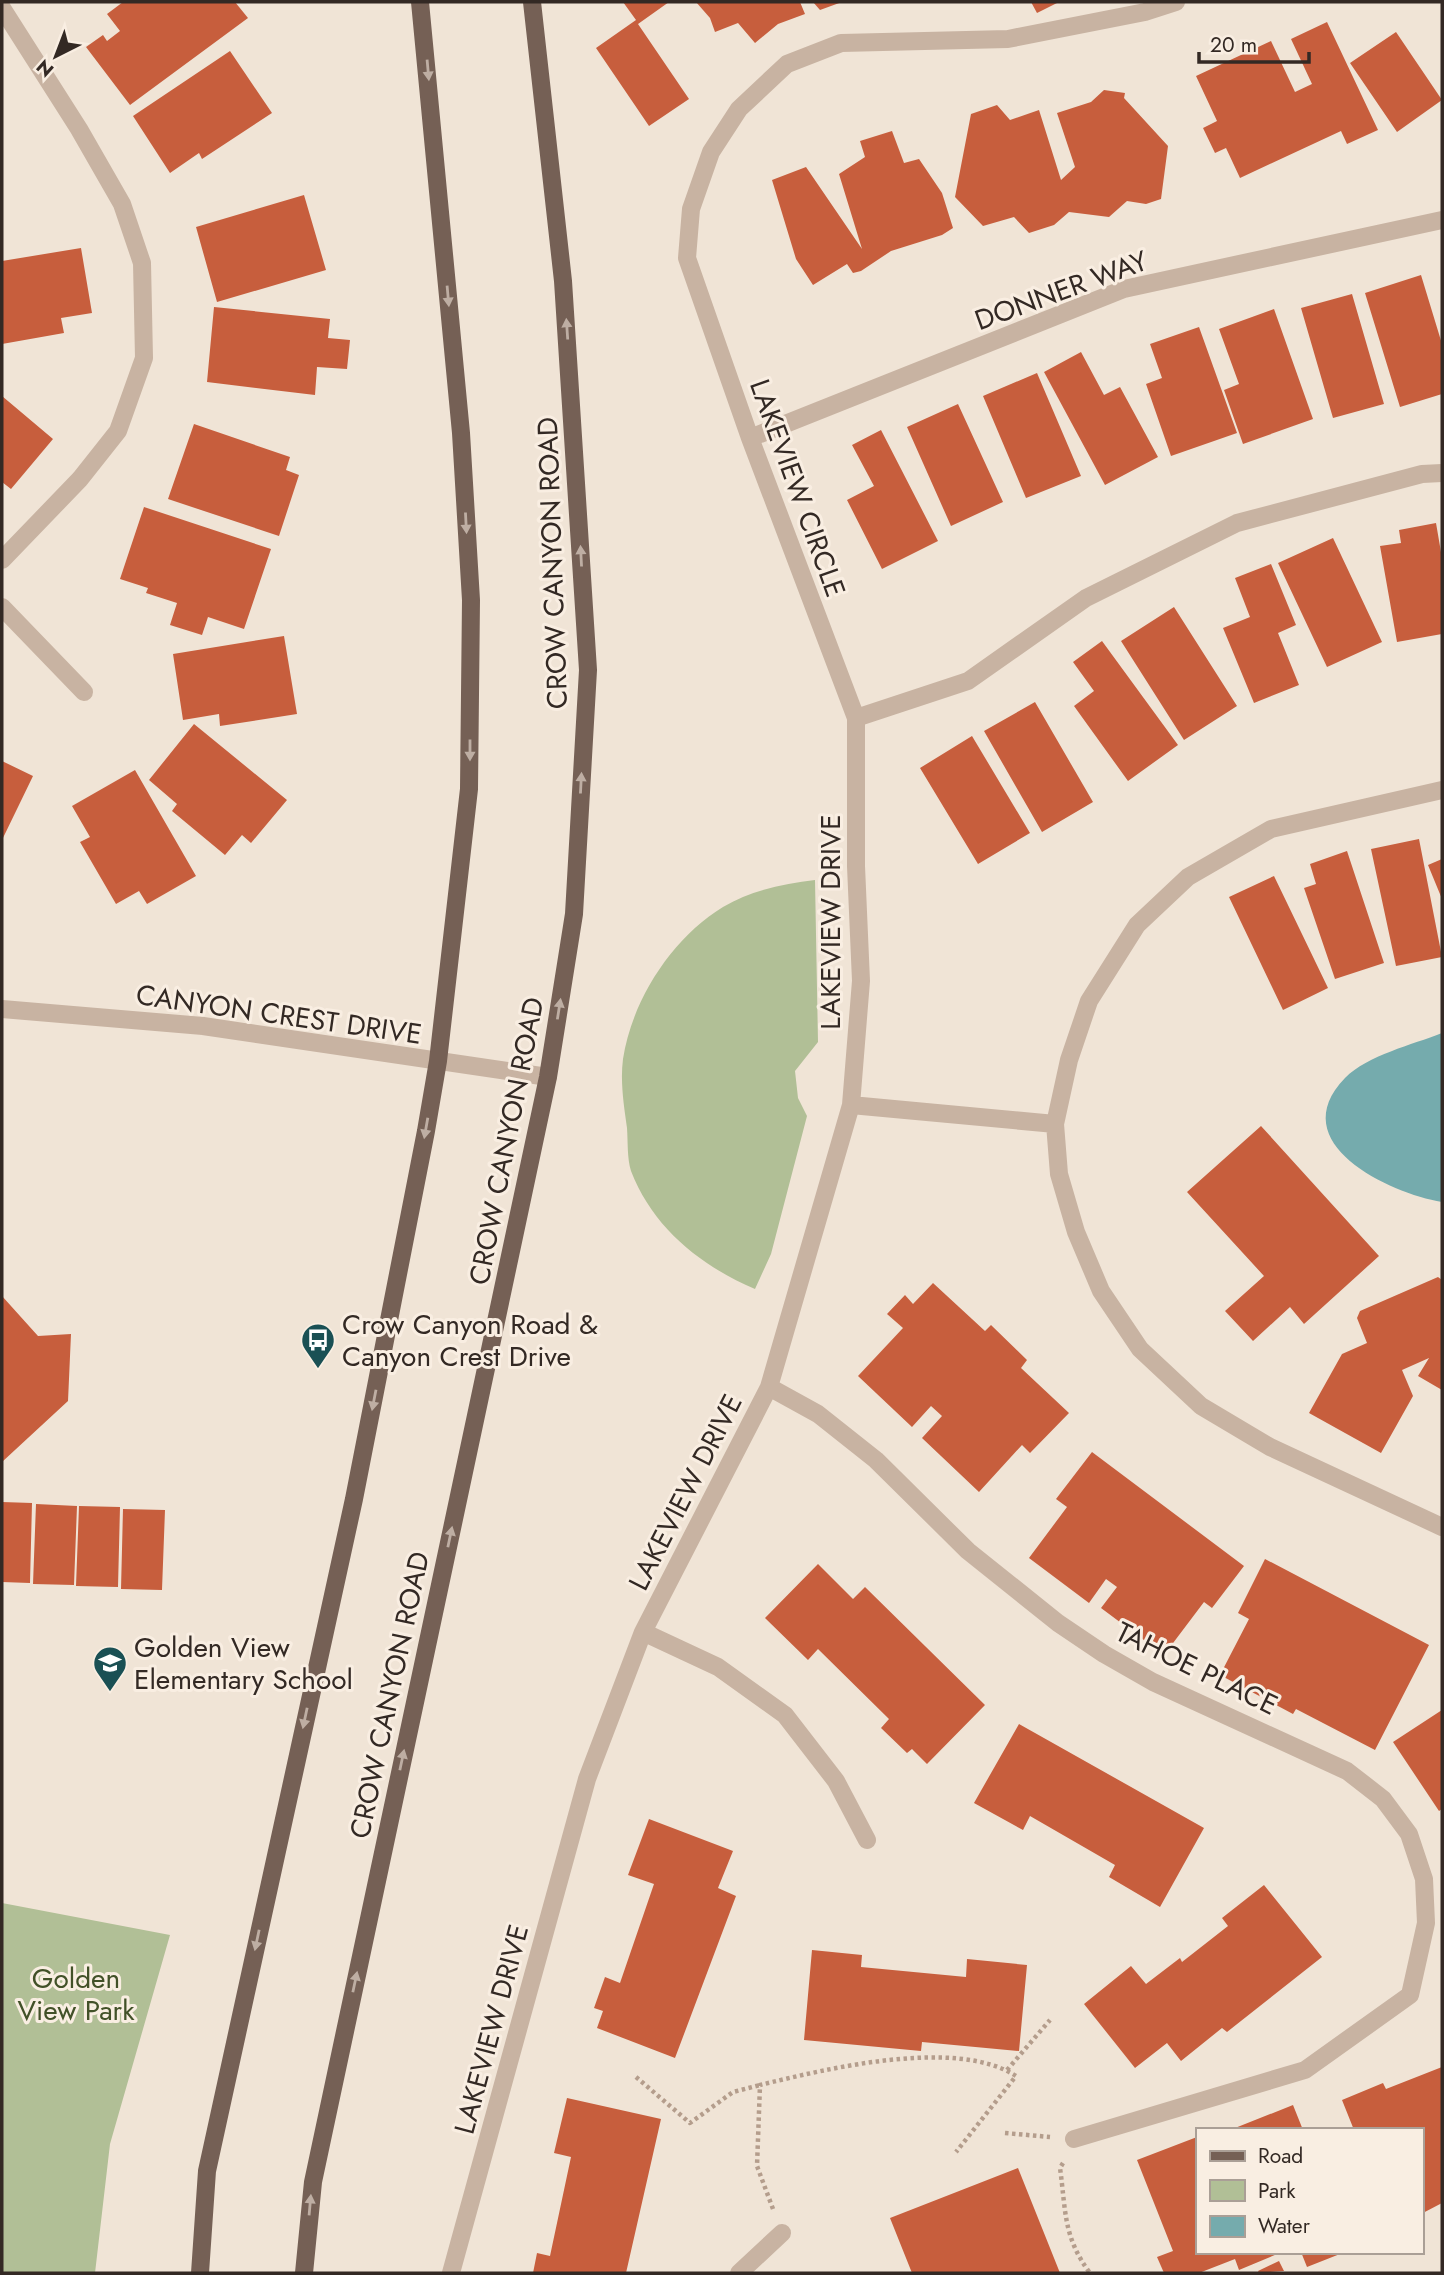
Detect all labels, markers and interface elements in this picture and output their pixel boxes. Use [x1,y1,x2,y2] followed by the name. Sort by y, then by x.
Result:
[21,21,91,91] north arrow
[1199,21,1309,65] scale bar
[1210,30,1257,60] text: 20 m
[30,53,60,83] text: N
[422,59,433,81] one-way arrow
[969,240,1154,341] street label: DONNER WAY
[443,285,454,307] one-way arrow
[561,318,572,340] one-way arrow
[739,374,856,603] street label: LAKEVIEW CIRCLE
[527,416,578,710] street label: CROW CANYON ROAD
[461,512,472,534] one-way arrow
[575,545,586,567] one-way arrow
[464,740,475,762] one-way arrow
[576,772,587,794] one-way arrow
[810,814,851,1030] street label: LAKEVIEW DRIVE
[133,974,424,1055] street label: CANYON CREST DRIVE
[458,994,554,1288] street label: CROW CANYON ROAD
[554,998,565,1020] one-way arrow
[421,1117,432,1139] one-way arrow
[342,1304,598,1377] place label: Crow Canyon Road & Canyon Crest Drive
[299,1321,337,1370] bus stop icon: Crow Canyon Road & Canyon Crest Drive
[618,1387,753,1598] street label: LAKEVIEW DRIVE
[368,1389,379,1411] one-way arrow
[445,1526,456,1548] one-way arrow
[339,1548,440,1842] street label: CROW CANYON ROAD
[1109,1612,1285,1725] street label: TAHOE PLACE
[134,1627,353,1700] place label: Golden View Elementary School
[91,1644,129,1693] school or university icon: Golden View Elementary School
[300,1707,311,1729] one-way arrow
[396,1749,407,1771] one-way arrow
[444,1920,539,2138] street label: LAKEVIEW DRIVE
[251,1929,262,1951] one-way arrow
[17,1958,135,2031] park label: Golden View Park
[349,1971,360,1993] one-way arrow
[1196,2128,1423,2254] legend
[1258,2141,1303,2171] text: Road
[1258,2176,1296,2206] text: Park
[305,2194,316,2216] one-way arrow
[1258,2211,1311,2241] text: Water

